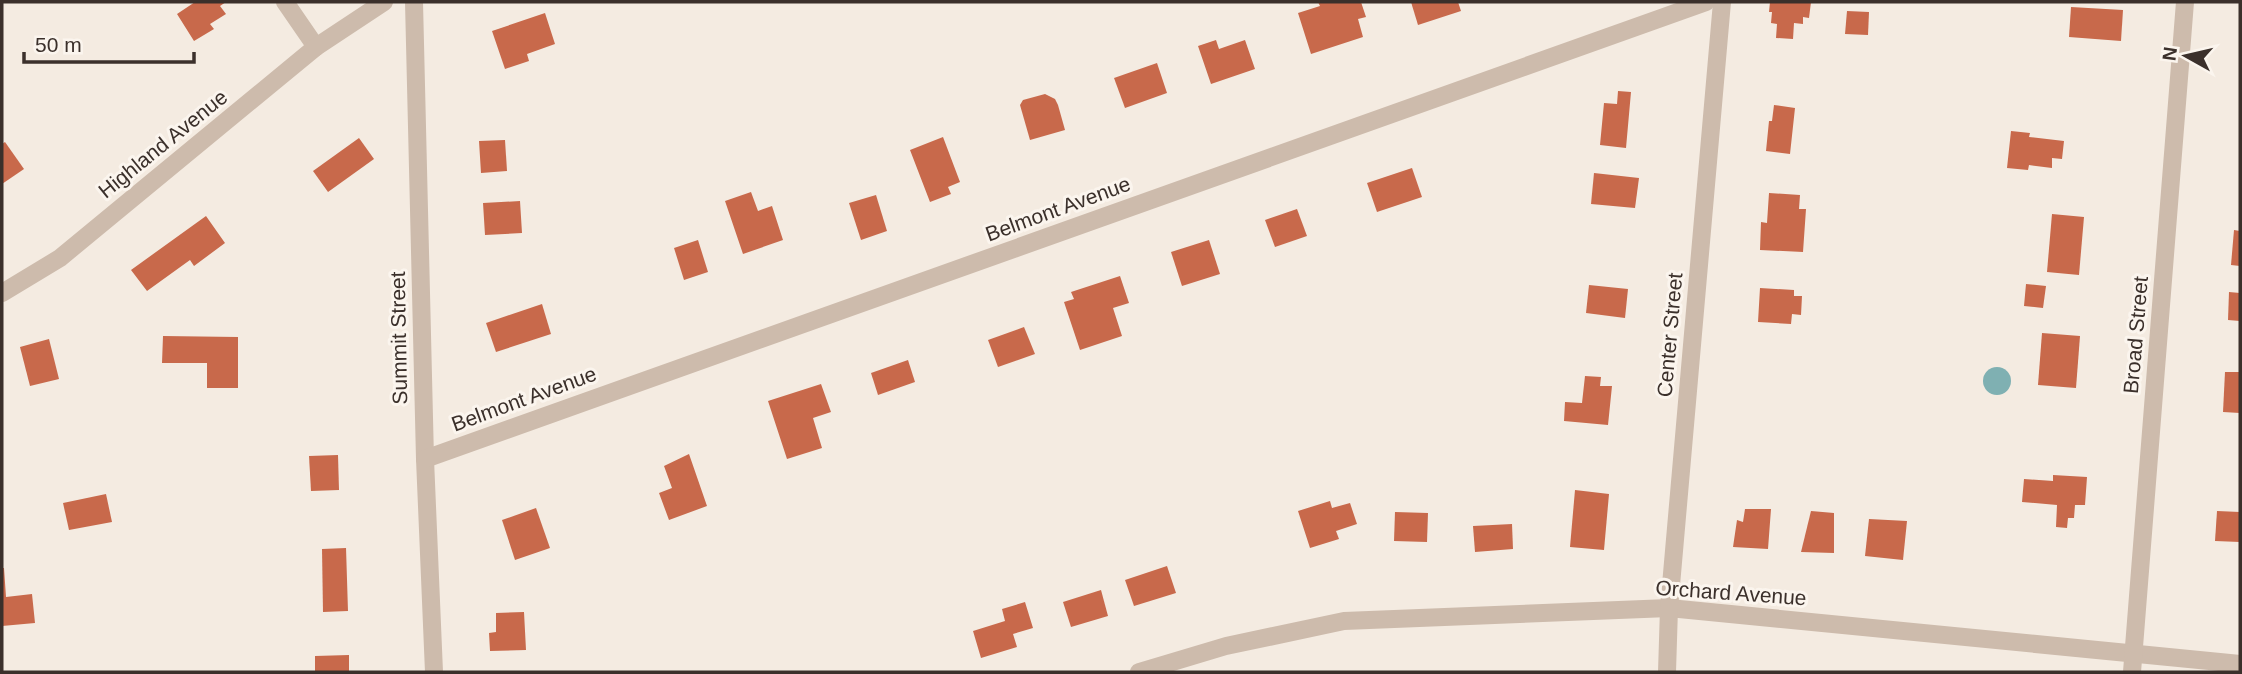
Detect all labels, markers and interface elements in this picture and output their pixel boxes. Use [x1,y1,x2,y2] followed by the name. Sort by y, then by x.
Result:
[24,21,194,65] scale bar
[2151,21,2221,91] north arrow
[35,33,82,56] text: 50 m
[2158,45,2181,62] text: N
[94,85,231,202] street label: Highland Avenue
[982,172,1133,245] street label: Belmont Avenue
[386,271,411,405] street label: Summit Street
[1653,272,1686,398] street label: Center Street
[2119,275,2152,395] street label: Broad Street
[448,362,599,435] street label: Belmont Avenue
[1655,576,1807,609] street label: Orchard Avenue

